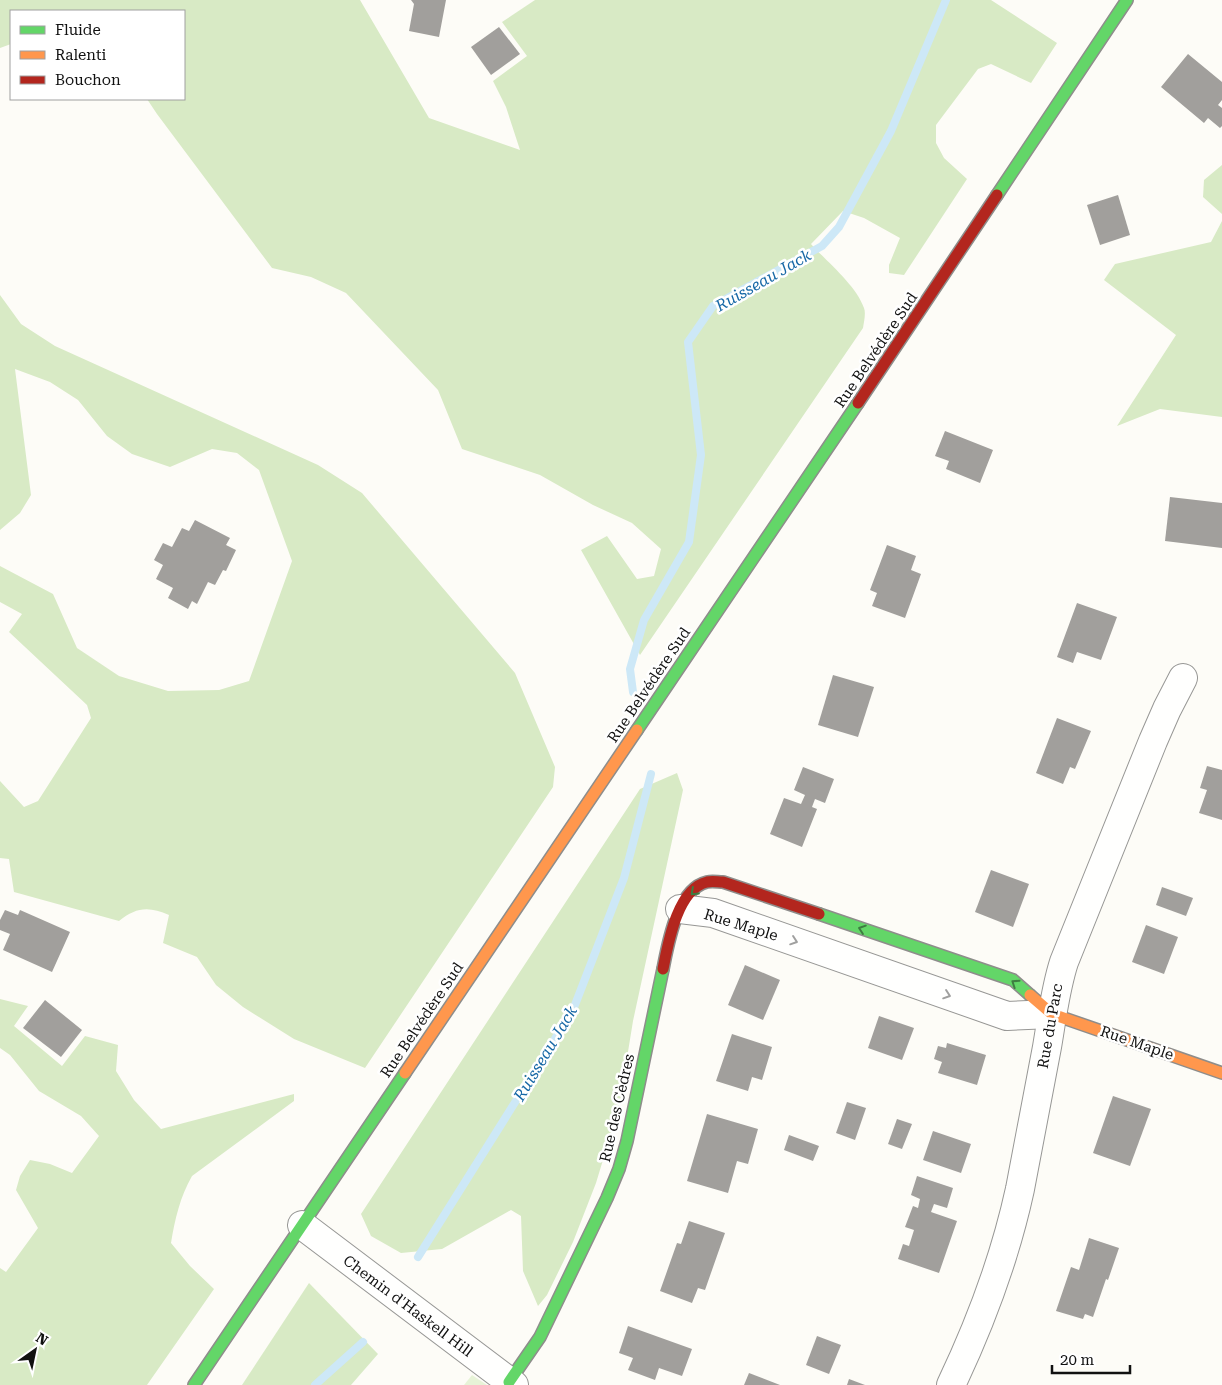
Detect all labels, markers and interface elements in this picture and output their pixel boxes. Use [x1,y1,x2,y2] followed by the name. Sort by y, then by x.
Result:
[10,10,185,100] legend
[55,21,101,39] text: Fluide
[55,46,107,64] text: Ralenti
[55,71,121,89] text: Bouchon
[711,245,815,316] water label: Ruisseau Jack
[831,289,921,411] street label: Rue Belvédère Sud
[604,624,694,746] street label: Rue Belvédère Sud
[690,886,699,895] one-way arrow
[702,905,780,945] street label: Rue Maple
[858,925,867,935] one-way arrow
[789,936,797,946] one-way arrow
[377,959,467,1081] street label: Rue Belvédère Sud
[1011,980,1020,989] one-way arrow
[1034,982,1066,1070] street label: Rue du Parc
[942,989,951,999] one-way arrow
[509,1002,581,1105] water label: Ruisseau Jack
[1098,1022,1176,1064] street label: Rue Maple
[596,1052,638,1164] street label: Rue des Cèdres
[340,1251,477,1361] street label: Chemin d'Haskell Hill
[10,1325,60,1375] north arrow
[33,1329,51,1349] text: N
[1052,1342,1130,1374] scale bar
[1060,1351,1095,1369] text: 20 m

